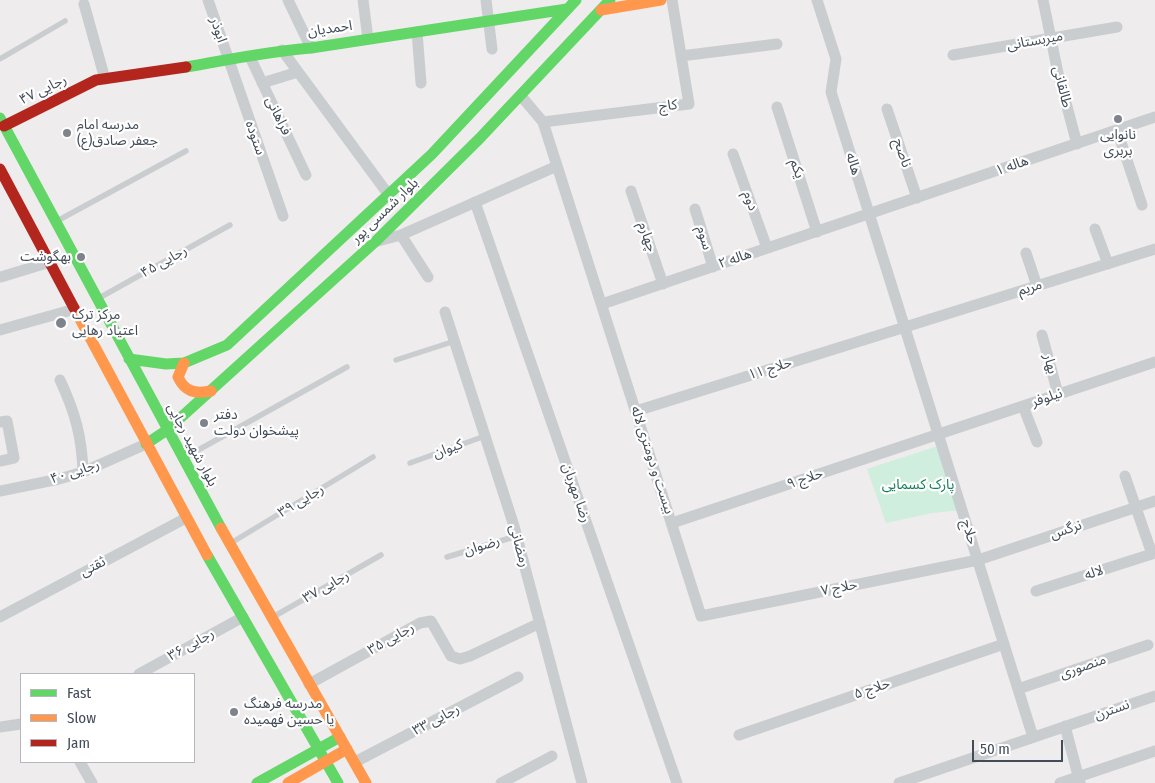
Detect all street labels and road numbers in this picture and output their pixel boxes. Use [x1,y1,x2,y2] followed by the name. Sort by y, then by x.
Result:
[206,15,230,45] street label: ابوذر
[307,18,353,40] street label: احمدیان
[1006,28,1064,54] street label: میربستانی
[1049,64,1075,110] street label: طالقانی
[17,71,69,109] street label: رجایی ۴۷
[261,94,295,138] street label: فراهانی
[658,97,678,115] street label: کاج
[241,119,269,157] street label: ستوده
[889,136,915,170] street label: ناصح
[842,151,864,177] street label: هاله
[993,153,1031,179] street label: هاله ۱
[786,157,808,181] street label: یکم
[348,175,422,247] street label: بلوار شمسی پور
[739,189,761,213] street label: دوم
[634,220,660,254] street label: چهارم
[692,224,716,252] street label: سوم
[138,242,190,282] street label: رجایی ۴۵
[716,246,754,272] street label: هاله ۲
[1016,276,1044,300] street label: مریم
[1039,352,1061,376] street label: بهار
[746,354,794,384] street label: حلاج ۱۱
[1029,385,1065,411] street label: نیلوفر
[163,401,221,489] street label: بلوار شهید رجایی
[627,404,677,516] street label: بیست و دومتری لاله
[431,436,465,462] street label: کیوان
[48,456,102,488] street label: رجایی ۴۰
[558,461,594,525] street label: رضا مهربان
[785,465,825,493] street label: حلاج ۹
[275,481,327,521] street label: رجایی ۳۹
[957,517,981,547] street label: حلاج
[1048,517,1084,543] street label: نرگس
[505,523,533,569] street label: رمضانی
[462,533,502,559] street label: رضوان
[77,553,109,581] street label: ثقتی
[1083,562,1105,584] street label: لاله
[300,567,352,607] street label: رجایی ۳۷
[819,576,859,600] street label: حلاج ۷
[365,619,417,659] street label: رجایی ۳۵
[165,625,217,665] street label: رجایی ۳۶
[1058,651,1108,683] street label: منصوری
[852,675,892,703] street label: حلاج ۵
[1092,696,1132,724] street label: نسترن
[410,701,462,739] street label: رجایی ۳۳

